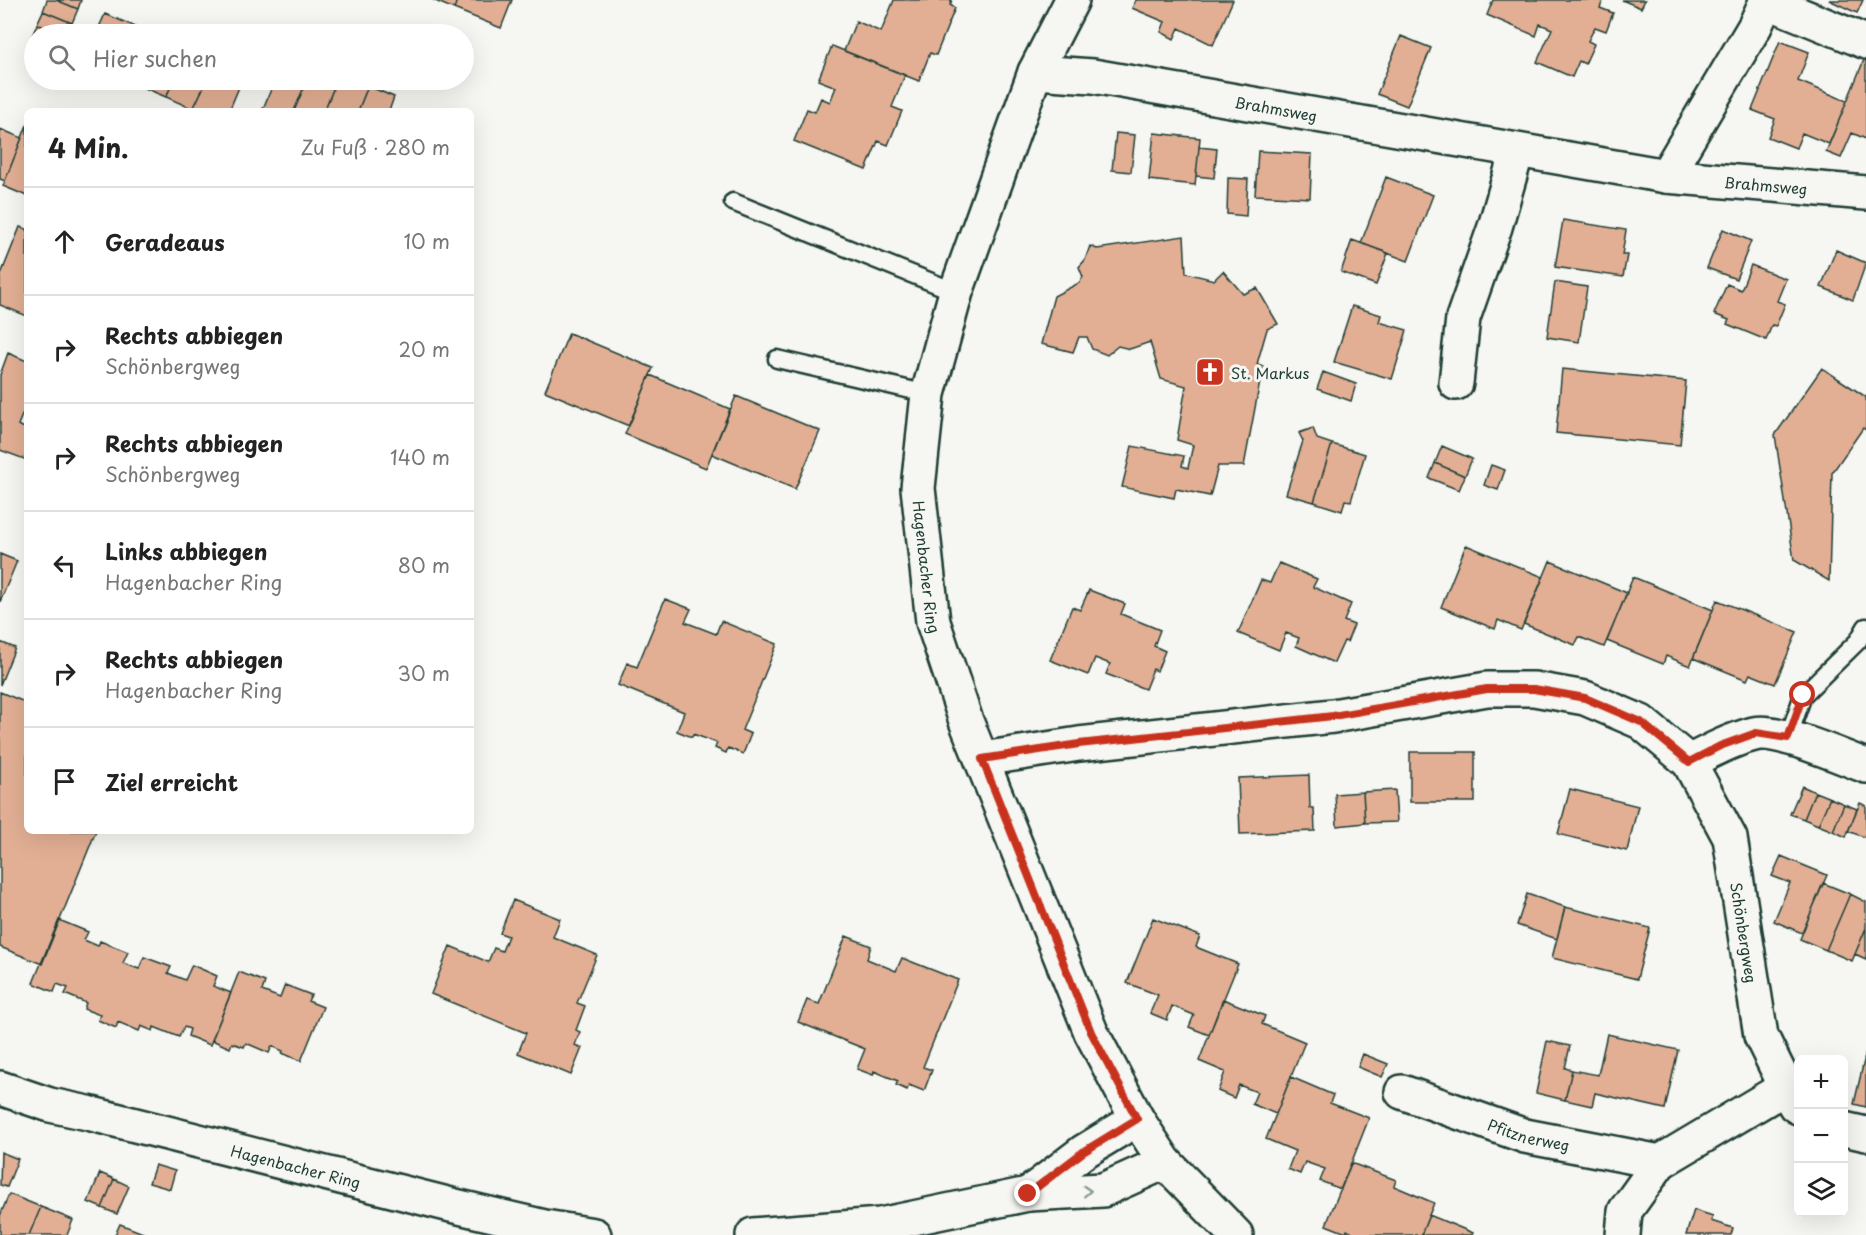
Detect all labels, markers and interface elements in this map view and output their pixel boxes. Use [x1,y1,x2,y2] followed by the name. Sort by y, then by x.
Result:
[24,24,474,90] search box
[45,41,78,74] icon: search
[93,41,217,74] text: Hier suchen
[1233,89,1319,126] street label: Brahmsweg
[48,128,128,167] text: 4 Min.
[300,132,450,162] text: Zu Fuß · 280 m
[1723,169,1809,199] street label: Brahmsweg
[48,225,81,258] icon: ahead
[105,225,225,258] text: Geradeaus
[403,226,450,256] text: 10 m
[105,318,283,351] text: Rechts abbiegen
[48,333,81,366] icon: right
[398,334,450,364] text: 20 m
[105,351,240,381] text: Schönbergweg
[1194,356,1226,388] church icon: St. Markus
[1231,361,1310,384] place label: St. Markus
[105,426,283,459] text: Rechts abbiegen
[48,441,81,474] icon: right
[390,442,450,472] text: 140 m
[105,459,240,489] text: Schönbergweg
[908,499,947,636] street label: Hagenbacher Ring
[105,534,267,567] text: Links abbiegen
[48,549,81,582] icon: left
[398,550,450,580] text: 80 m
[105,567,282,597] text: Hagenbacher Ring
[105,642,283,675] text: Rechts abbiegen
[48,657,81,690] icon: right
[397,658,450,688] text: 30 m
[105,675,282,705] text: Hagenbacher Ring
[1789,681,1815,707] route start
[48,765,81,798] icon: arrive
[105,765,238,798] text: Ziel erreicht
[1726,880,1764,984] street label: Schönbergweg
[1794,1055,1848,1217] map controls
[1794,1055,1848,1109] button: +
[1794,1109,1848,1163] button: −
[1485,1112,1572,1156] street label: Pfitznerweg
[228,1138,363,1193] street label: Hagenbacher Ring
[1794,1163,1848,1217] button: layers
[1014,1180,1040,1206] route end
[1082,1184,1091,1197] one-way arrow

